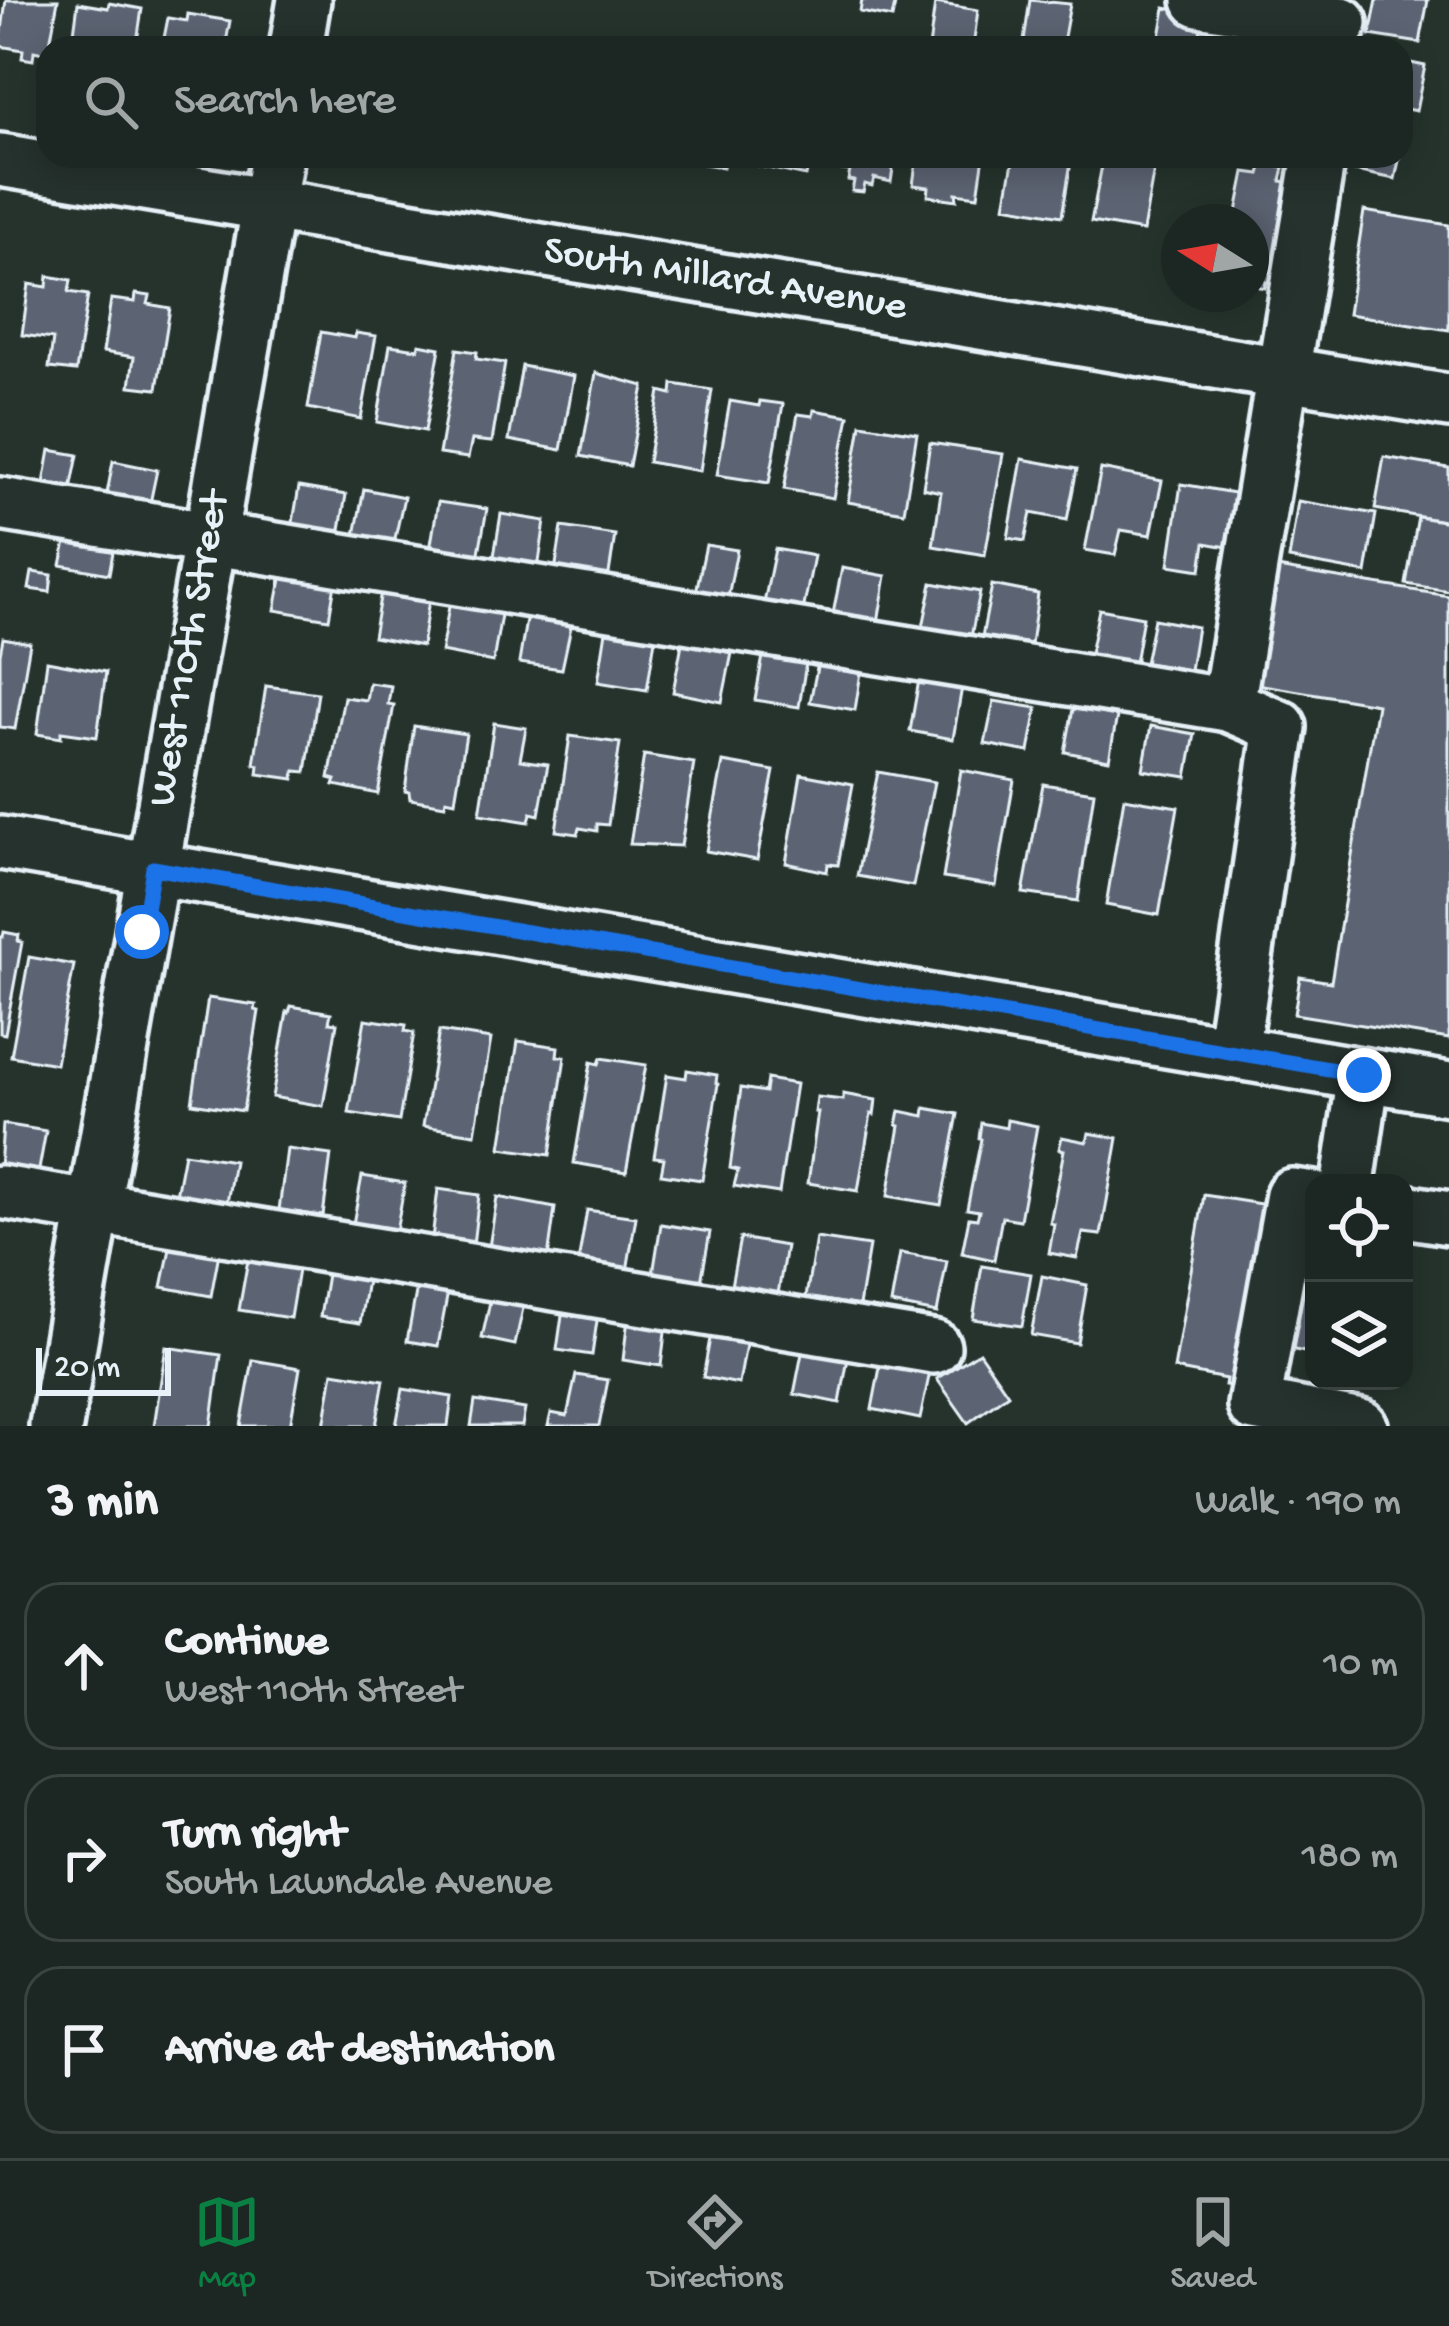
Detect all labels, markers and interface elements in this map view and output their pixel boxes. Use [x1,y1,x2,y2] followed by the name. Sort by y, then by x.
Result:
[36,36,1413,168] search box
[78,69,144,135] icon: search
[174,76,396,129] text: Search here
[1161,204,1269,312] north arrow
[540,228,911,334] street label: South Millard Avenue
[139,484,244,811] street label: West 110th Street
[115,905,169,959] route start
[1337,1048,1391,1102] route end
[1305,1174,1413,1390] map controls
[1305,1174,1413,1282] button: locate
[1305,1282,1413,1390] button: layers
[36,1342,171,1395] scale bar
[54,1350,120,1388] text: 20 m
[48,1474,158,1534] text: 3 min
[1195,1481,1401,1527] text: Walk · 190 m
[165,1617,328,1670] text: Continue
[51,1633,117,1699] icon: ahead
[1323,1643,1398,1689] text: 10 m
[165,1670,462,1716] text: West 110th Street
[165,1809,345,1862] text: Turn right
[51,1825,117,1891] icon: right
[1302,1835,1398,1881] text: 180 m
[165,1862,552,1908] text: South Lawndale Avenue
[51,2017,117,2083] icon: arrive
[165,2024,554,2077] text: Arrive at destination
[194,2189,260,2299] tab: Map
[648,2189,782,2299] tab: Directions
[1170,2189,1255,2299] tab: Saved

